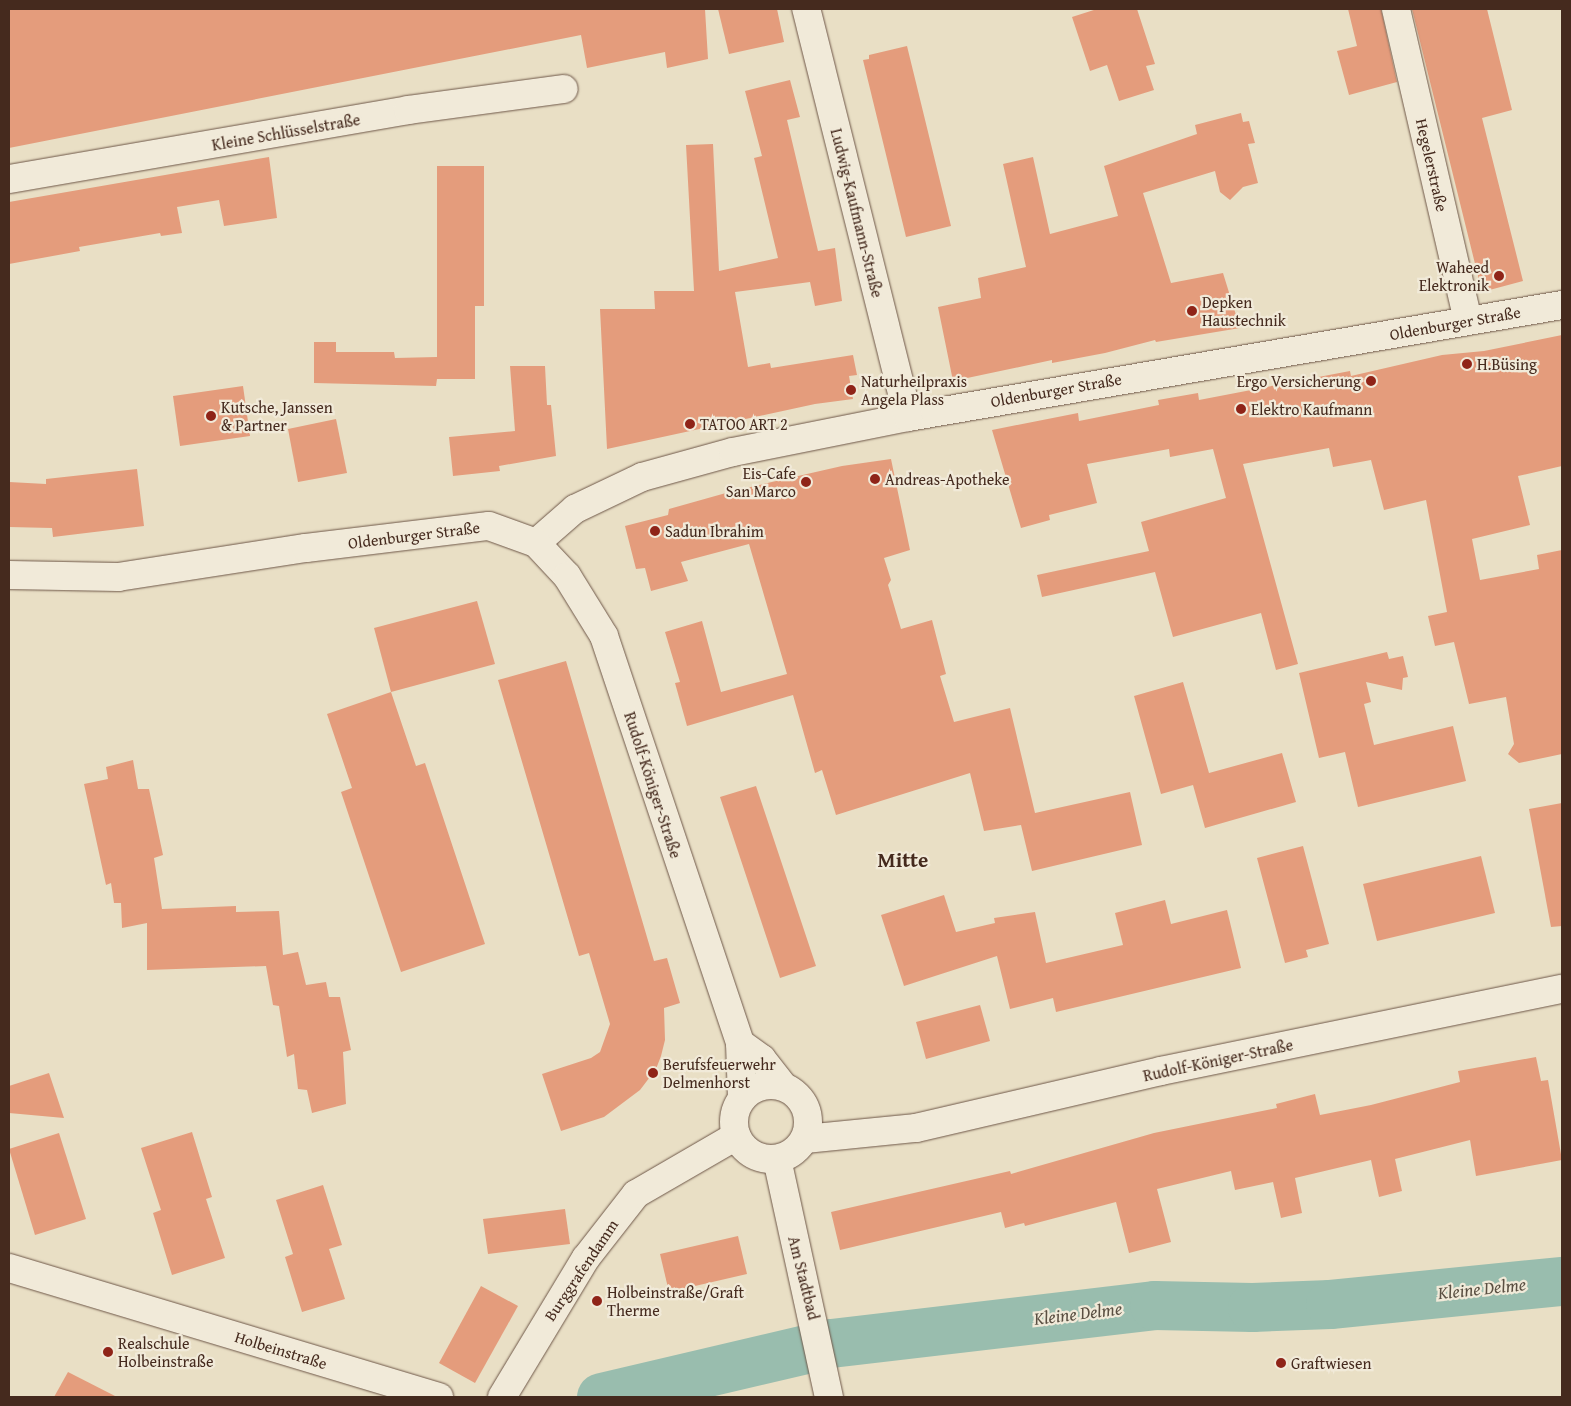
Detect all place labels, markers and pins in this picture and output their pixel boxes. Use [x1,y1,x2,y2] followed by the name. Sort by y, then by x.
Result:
[1419,257,1489,295] place label: Waheed Elektronik
[1493,270,1505,282] marker: Waheed Elektronik
[1202,292,1286,330] place label: Depken Haustechnik
[1186,305,1198,317] marker: Depken Haustechnik
[1477,354,1537,374] place label: H.Büsing
[1461,358,1473,370] marker: H.Büsing
[861,371,967,409] place label: Naturheilpraxis Angela Plass
[1237,371,1361,391] place label: Ergo Versicherung
[1365,375,1377,387] marker: Ergo Versicherung
[845,384,857,396] marker: Naturheilpraxis Angela Plass
[221,397,333,435] place label: Kutsche, Janssen & Partner
[1251,399,1372,419] place label: Elektro Kaufmann
[1235,403,1247,415] marker: Elektro Kaufmann
[205,410,217,422] marker: Kutsche, Janssen & Partner
[700,414,788,434] place label: TATOO ART 2
[684,418,696,430] marker: TATOO ART 2
[726,463,796,501] place label: Eis-Cafe San Marco
[885,469,1009,489] place label: Andreas-Apotheke
[869,473,881,485] marker: Andreas-Apotheke
[800,476,812,488] marker: Eis-Cafe San Marco
[665,521,764,541] place label: Sadun Ibrahim
[649,525,661,537] marker: Sadun Ibrahim
[663,1054,776,1092] place label: Berufsfeuerwehr Delmenhorst
[647,1067,659,1079] marker: Berufsfeuerwehr Delmenhorst
[607,1282,744,1320] place label: Holbeinstraße/Graft Therme
[591,1295,603,1307] marker: Holbeinstraße/Graft Therme
[118,1333,213,1371] place label: Realschule Holbeinstraße
[102,1346,114,1358] marker: Realschule Holbeinstraße
[1291,1353,1371,1373] place label: Graftwiesen
[1275,1357,1287,1369] marker: Graftwiesen

